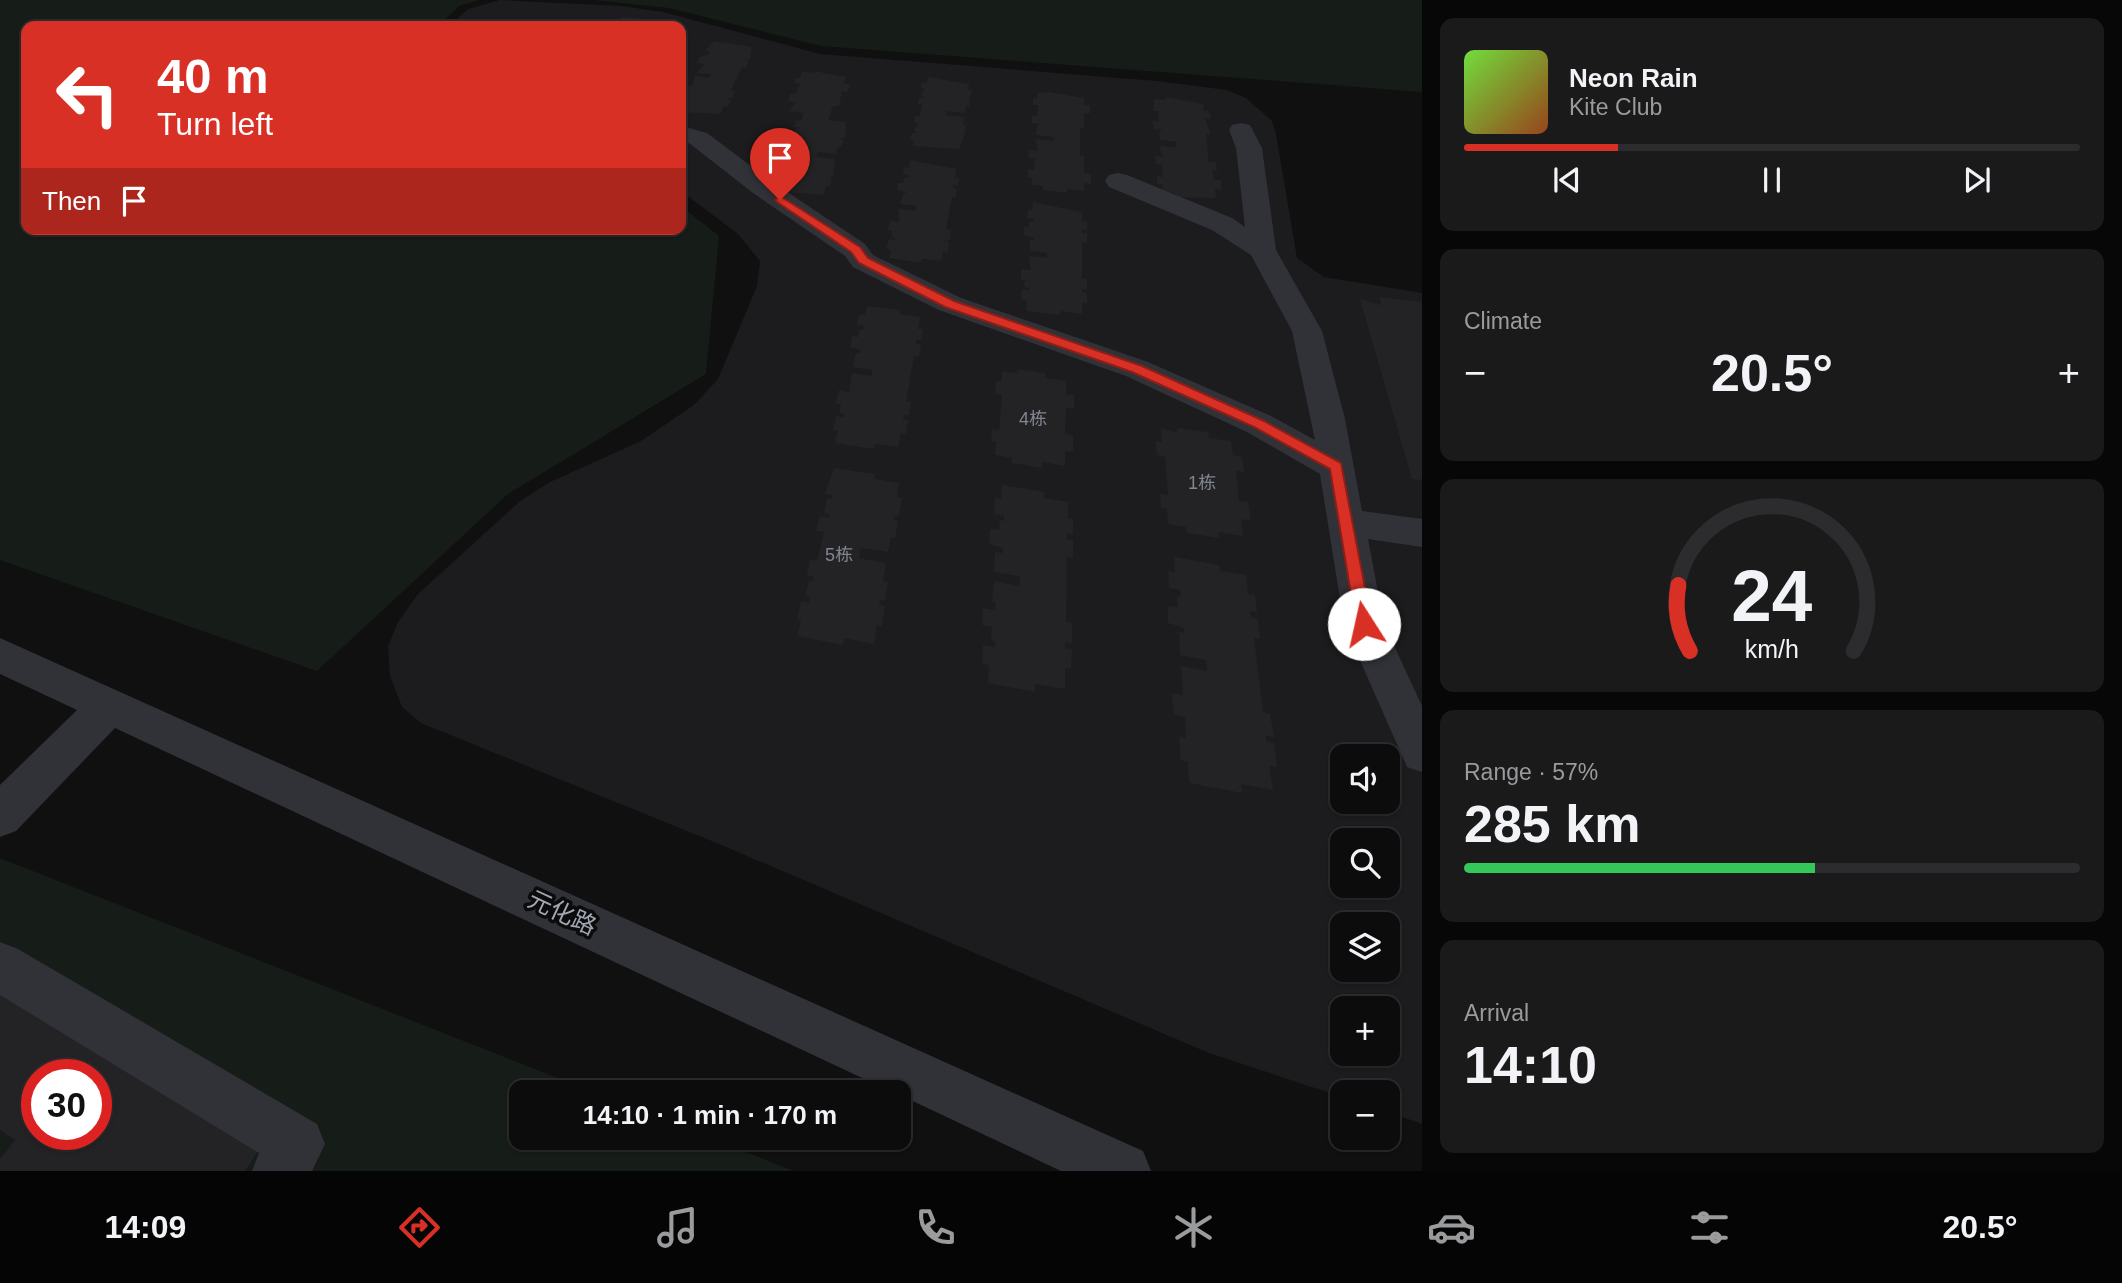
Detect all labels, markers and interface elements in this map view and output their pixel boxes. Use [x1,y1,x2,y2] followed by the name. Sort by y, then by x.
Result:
[42,49,133,140] icon: left
[157,49,269,103] text: 40 m
[1569,63,1698,93] text: Neon Rain
[1569,94,1662,120] text: Kite Club
[157,106,273,142] text: Turn left
[750,128,810,200] pin
[761,139,799,177] icon: arrive
[1548,161,1586,199] icon: previous
[1753,161,1791,199] icon: pause
[1958,161,1996,199] icon: next
[115,182,153,220] icon: arrive
[42,186,101,216] text: Then
[1464,308,1542,334] text: Climate
[1711,344,1833,402] text: 20.5°
[1464,352,1486,394] text: −
[2058,352,2080,394] text: +
[1019,409,1047,429] house number: 4栋
[1188,473,1216,493] house number: 1栋
[825,545,853,565] house number: 5栋
[1732,556,1813,637] text: 24
[1327,587,1401,661] position arrow
[1745,635,1799,663] text: km/h
[1330,744,1400,1150] map controls
[1330,744,1400,814] button: sound
[1464,759,1598,785] text: Range · 57%
[1464,795,1640,853] text: 285 km
[1330,828,1400,898] button: search
[524,885,601,940] street label: 元化路
[1330,912,1400,982] button: layers
[1330,996,1400,1066] button: +
[1464,1000,1529,1026] text: Arrival
[1464,1036,1597,1094] text: 14:10
[21,1059,112,1150] speed limit sign: 30
[1330,1080,1400,1150] button: −
[583,1100,837,1130] text: 14:10 · 1 min · 170 m
[395,1203,444,1252] icon: directions
[653,1203,702,1252] icon: music
[911,1203,960,1252] icon: phone
[1169,1203,1218,1252] icon: climate
[1427,1203,1476,1252] icon: car
[1685,1203,1734,1252] icon: filters
[104,1209,186,1245] text: 14:09
[1942,1209,2017,1245] text: 20.5°

